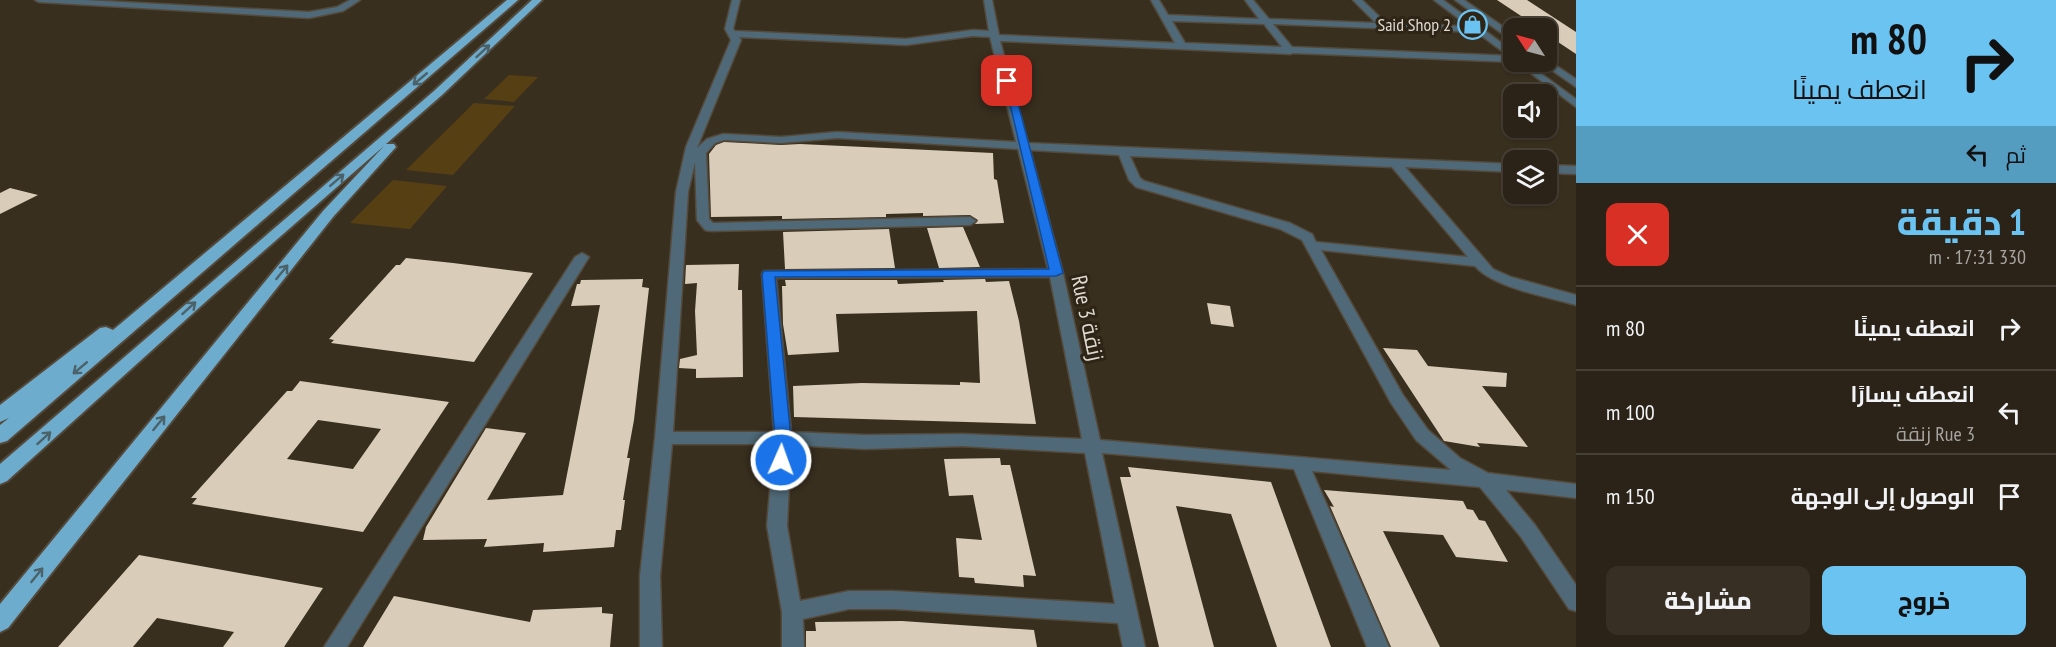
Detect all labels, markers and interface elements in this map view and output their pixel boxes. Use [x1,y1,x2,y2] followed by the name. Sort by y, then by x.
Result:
[1456,9,1488,41] shop icon: Said Shop 2
[1850,11,1927,66] text: 80 m
[1377,13,1451,36] place label: Said Shop 2
[1503,18,1557,72] north arrow
[1503,18,1557,204] map controls
[1948,24,2026,102] icon: right
[475,44,490,58] one-way arrow
[981,55,1032,106] pin
[990,64,1023,97] icon: arrive
[412,72,428,85] one-way arrow
[1792,72,1927,106] text: انعطف يمينًا
[1503,84,1557,138] button: sound
[1961,138,1994,171] icon: left
[2006,141,2026,169] text: ثم
[1503,150,1557,204] button: layers
[329,174,345,187] one-way arrow
[1897,198,2026,245] text: 1 دقيقة
[1606,203,1669,266] button: close
[1929,244,2026,270] text: 330 m · 17:31
[275,264,288,280] one-way arrow
[1065,273,1111,363] street label: Rue 3 زنقة
[182,301,197,315] one-way arrow
[1993,312,2026,345] icon: right
[1606,314,1645,342] text: 80 m
[1853,314,1975,342] text: انعطف يمينًا
[73,361,88,375] one-way arrow
[1851,380,1975,408] text: انعطف يسارًا
[1993,396,2026,429] icon: left
[1606,398,1655,426] text: 100 m
[153,416,166,432] one-way arrow
[1896,421,1975,447] text: Rue 3 زنقة
[749,428,813,492] position arrow
[36,431,51,445] one-way arrow
[1993,480,2026,513] icon: arrive
[1606,482,1655,510] text: 150 m
[1791,482,1975,510] text: الوصول إلى الوجهة
[1606,566,1810,635] button: مشاركة
[1822,566,2026,635] button: خروج
[30,567,43,583] one-way arrow

